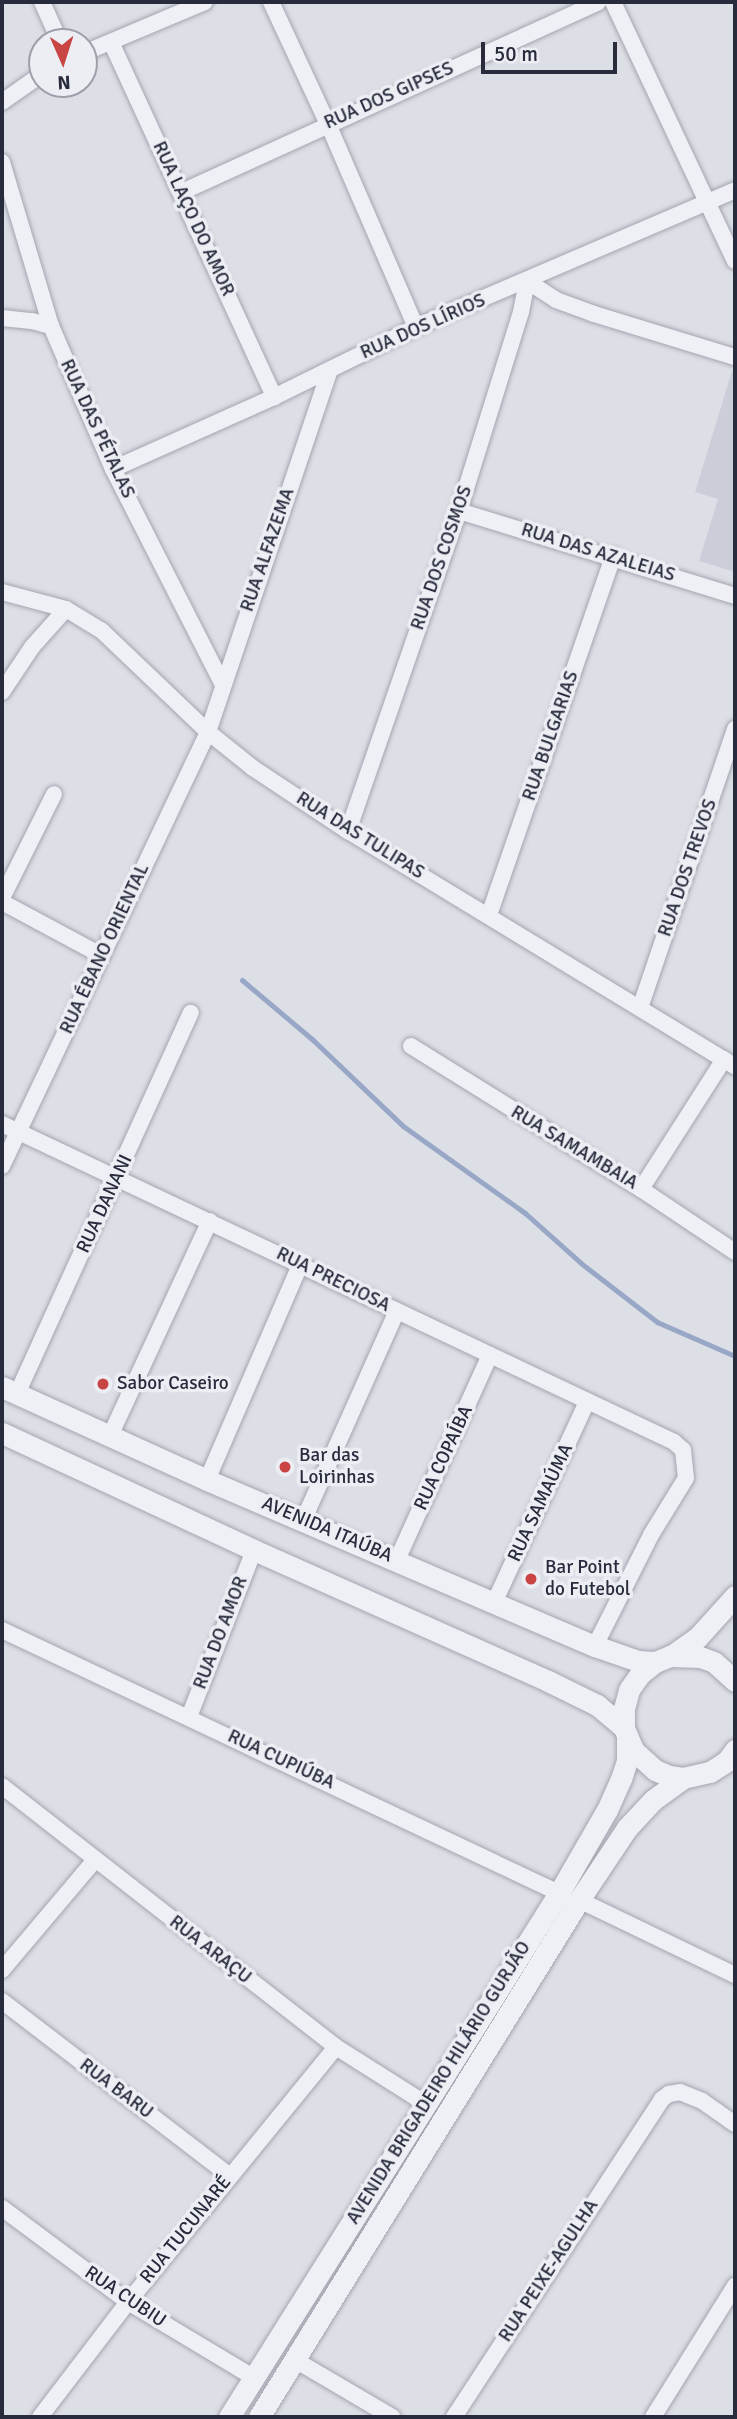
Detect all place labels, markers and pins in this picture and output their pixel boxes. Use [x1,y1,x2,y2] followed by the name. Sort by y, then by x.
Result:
[117,1373,229,1395] place label: Sabor Caseiro
[95,1376,111,1392] marker: Sabor Caseiro
[299,1445,375,1489] place label: Bar das Loirinhas
[277,1459,293,1475] marker: Bar das Loirinhas
[545,1557,630,1601] place label: Bar Point do Futebol
[523,1571,539,1587] marker: Bar Point do Futebol

